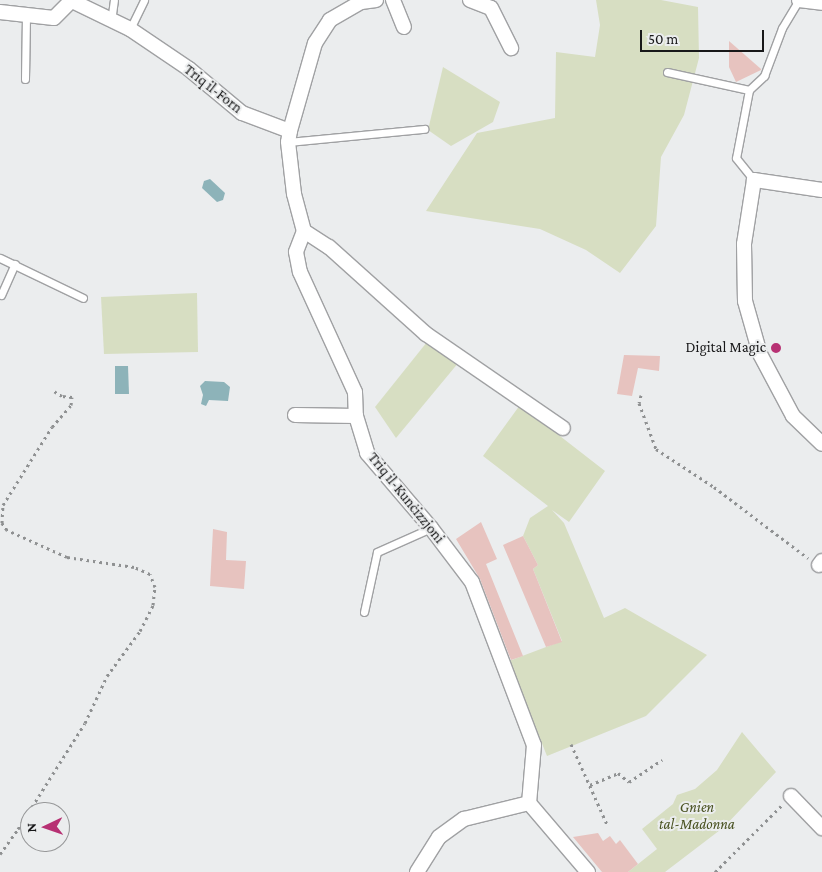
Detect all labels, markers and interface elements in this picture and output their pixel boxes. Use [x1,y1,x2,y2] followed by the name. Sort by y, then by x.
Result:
[642,20,766,52] scale bar
[648,31,678,47] text: 50 m
[180,61,246,117] street label: Triq il-Forn
[686,339,766,357] place label: Digital Magic
[770,342,782,354] marker: Digital Magic
[364,449,448,547] street label: Triq il-Kunċizzjoni
[659,798,735,833] park label: Gnien tal-Madonna
[20,802,70,852] north arrow
[23,823,39,833] text: N

